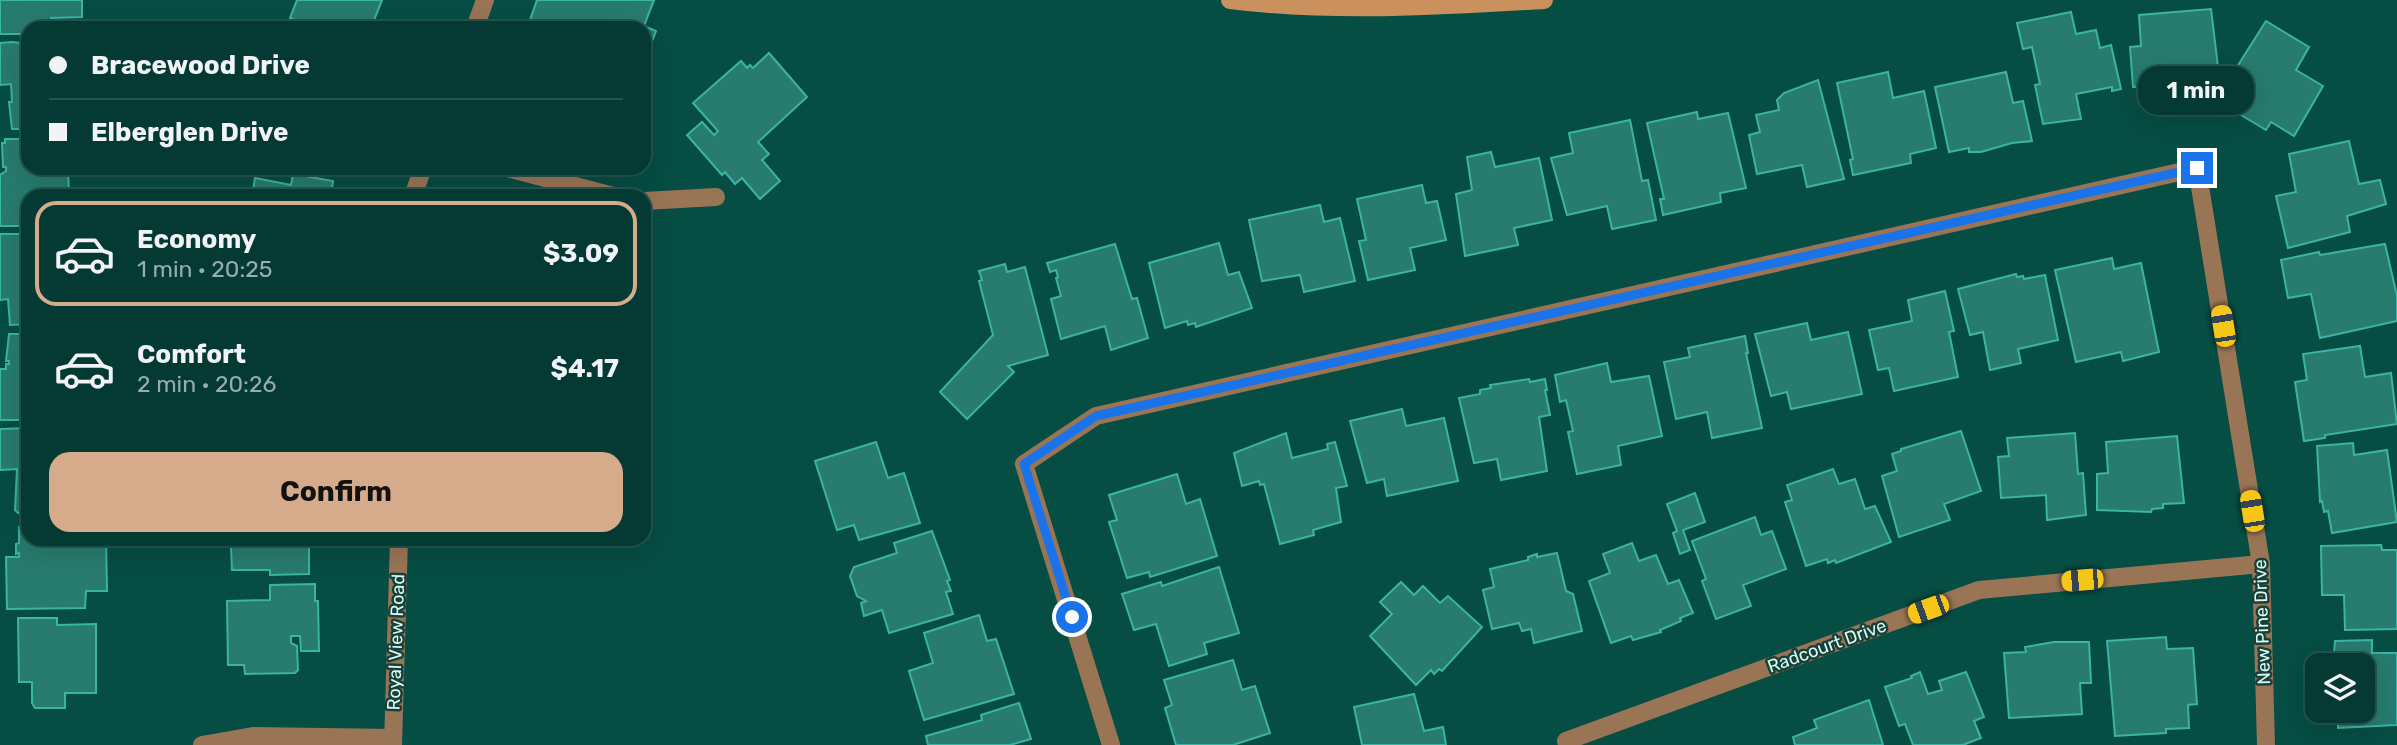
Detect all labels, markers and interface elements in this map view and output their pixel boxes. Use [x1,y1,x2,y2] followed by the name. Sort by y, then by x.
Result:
[91,50,310,81] text: Bracewood Drive
[2139,66,2255,116] callout: 1 min
[2167,76,2225,104] text: 1 min
[91,117,288,148] text: Elberglen Drive
[2181,152,2213,184] route end
[53,222,116,285] icon: car
[137,224,256,255] text: Economy
[543,238,619,269] text: $3.09
[137,255,272,283] text: 1 min · 20:25
[2210,304,2237,348] car
[53,337,116,400] icon: car
[137,339,246,370] text: Comfort
[551,353,619,384] text: $4.17
[137,370,276,398] text: 2 min · 20:26
[49,452,623,532] button: Confirm
[2239,489,2266,533] car
[2249,559,2275,685] street label: New Pine Drive
[2061,568,2104,592] car
[383,573,409,711] street label: Royal View Road
[1905,592,1952,626] car
[1056,601,1088,633] route start
[1764,614,1890,678] street label: Radcourt Drive
[2305,653,2375,723] map controls
[2305,653,2375,723] button: layers

